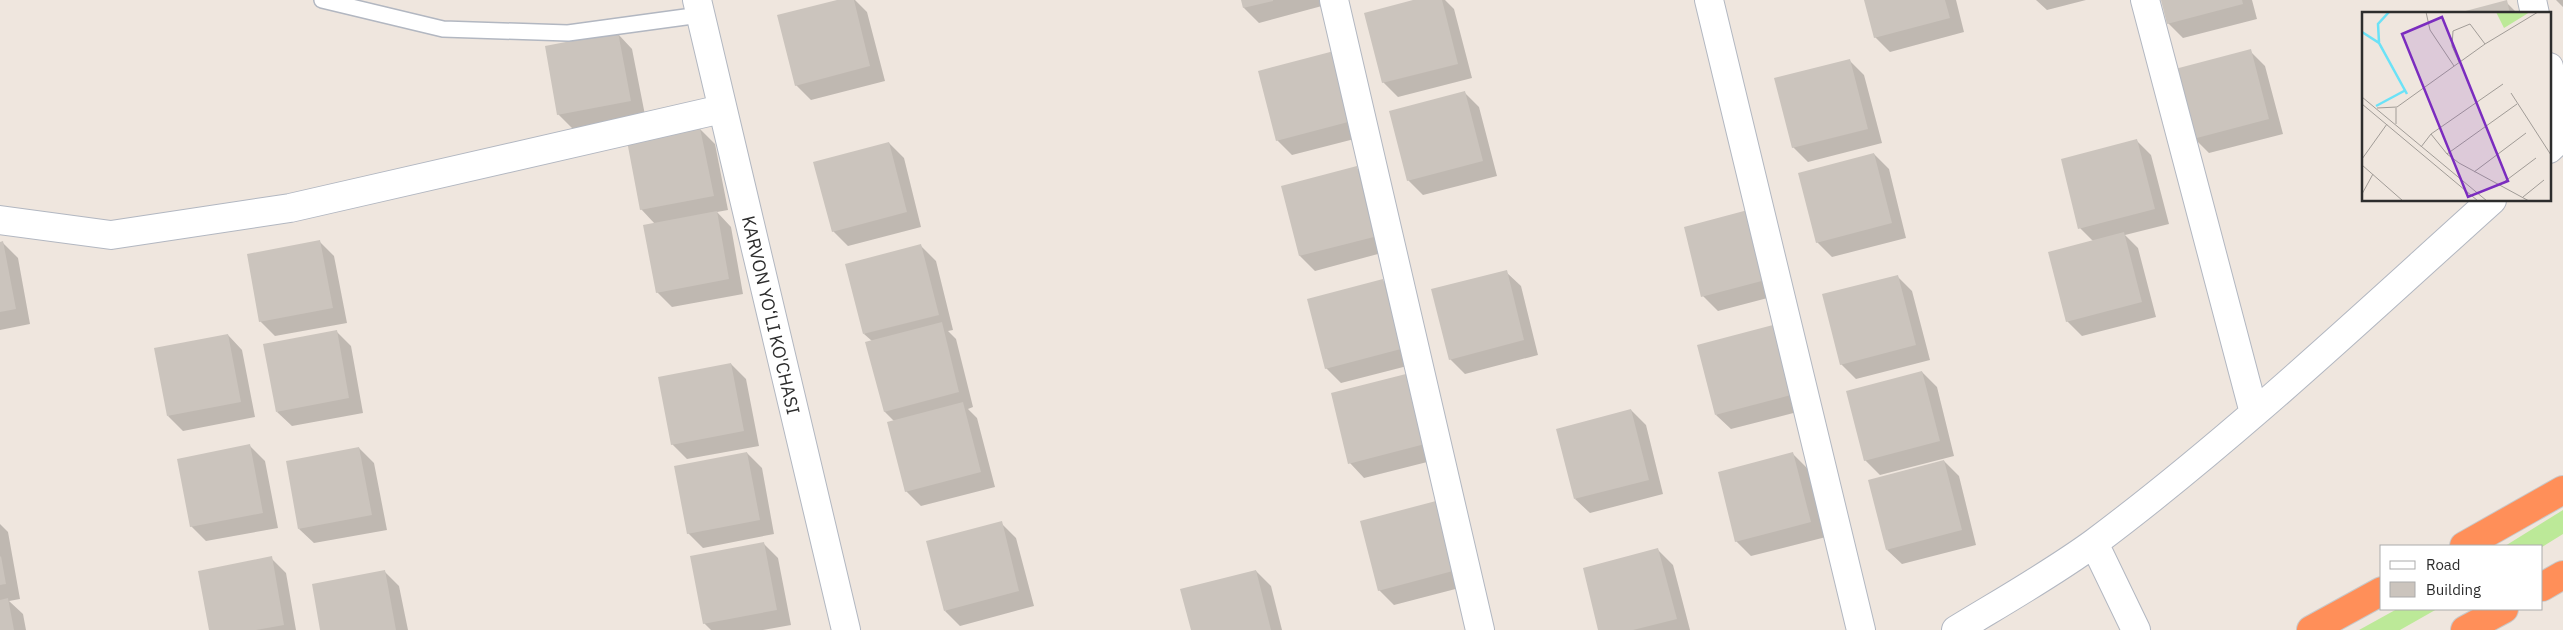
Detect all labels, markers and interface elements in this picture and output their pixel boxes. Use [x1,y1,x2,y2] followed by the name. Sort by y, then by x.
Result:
[2362,12,2550,201] inset map
[737,213,805,417] street label: KARVON YO‘LI KO'CHASI
[2380,545,2543,610] legend
[2426,555,2461,574] text: Road
[2426,580,2481,599] text: Building

